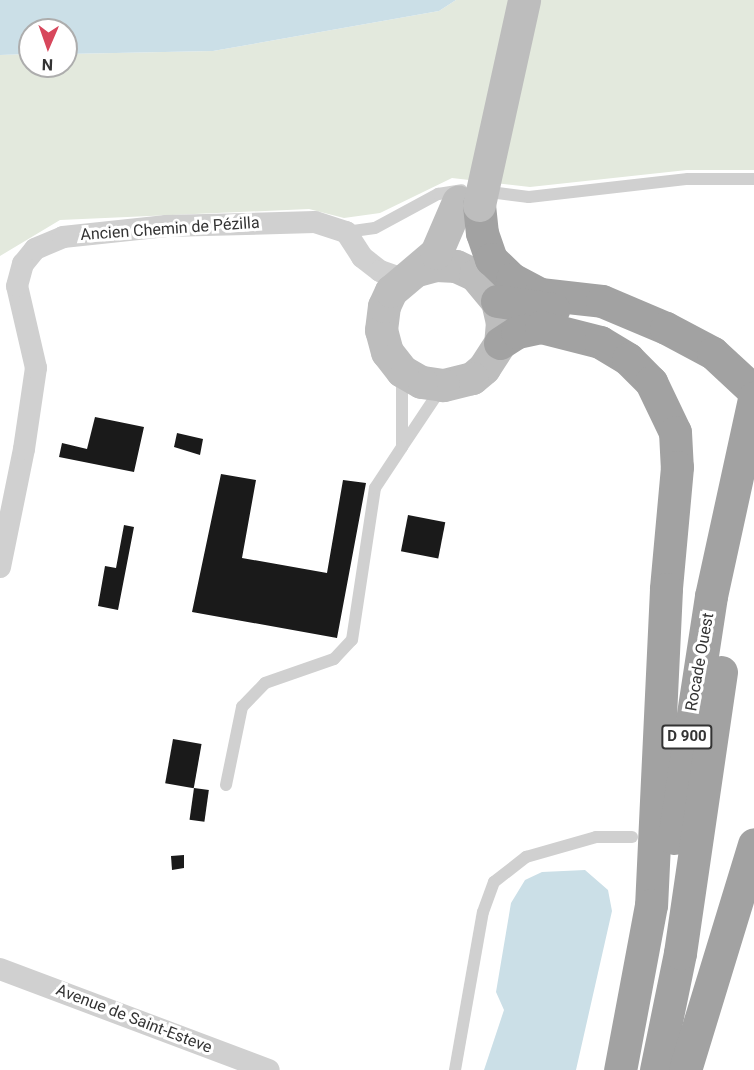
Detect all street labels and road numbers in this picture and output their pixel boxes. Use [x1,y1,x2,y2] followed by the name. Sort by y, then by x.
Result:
[80,213,260,245] street label: Ancien Chemin de Pézilla
[682,611,718,713] street label: Rocade Ouest
[660,725,714,749] road number: D 900
[53,980,215,1058] street label: Avenue de Saint-Esteve

